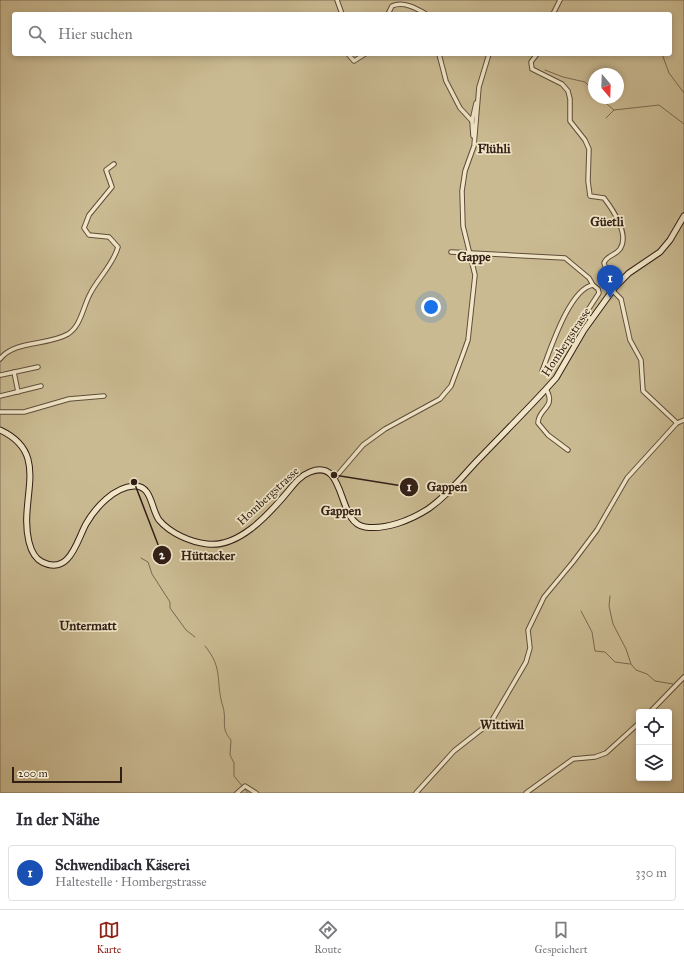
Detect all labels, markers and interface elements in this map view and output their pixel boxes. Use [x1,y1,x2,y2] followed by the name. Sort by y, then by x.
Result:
[12,12,672,56] search box
[26,23,48,45] icon: search
[58,25,133,43] text: Hier suchen
[588,68,624,104] north arrow
[477,141,511,157] district label: Flühli
[590,214,624,230] district label: Güetli
[457,249,491,265] district label: Gappe
[597,265,623,298] pin: 1
[421,297,441,317] your location
[539,305,594,380] street label: Hombergstrasse
[234,464,302,529] street label: Hombergstrasse
[399,474,475,499] callout: Gappen
[427,479,467,495] text: Gappen
[407,480,412,494] text: 1
[321,503,361,519] district label: Gappen
[152,543,243,568] callout: Hüttacker
[159,548,166,562] text: 2
[181,548,236,564] text: Hüttacker
[59,618,117,634] district label: Untermatt
[636,709,672,781] map controls
[636,709,672,745] button: locate
[480,717,525,733] district label: Wittiwil
[636,745,672,781] button: layers
[12,765,122,784] scale bar
[18,767,48,780] text: 200 m
[16,809,100,830] text: In der Nähe
[55,856,190,874] text: Schwendibach Käserei
[27,865,33,881] text: 1
[635,865,667,881] text: 330 m
[55,874,207,890] text: Haltestelle · Hombergstrasse
[96,919,121,956] tab: Karte
[314,919,342,956] tab: Route
[535,919,588,956] tab: Gespeichert

